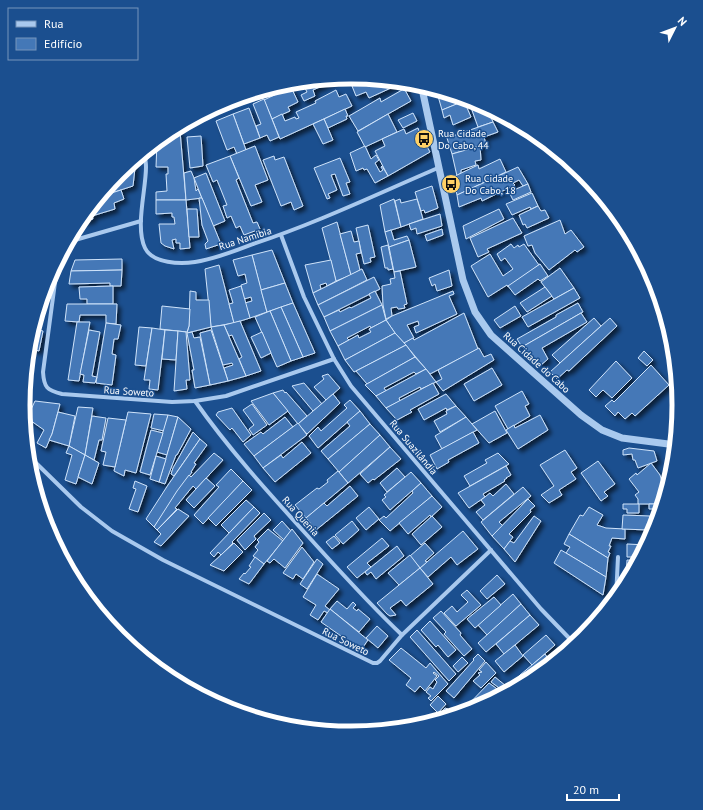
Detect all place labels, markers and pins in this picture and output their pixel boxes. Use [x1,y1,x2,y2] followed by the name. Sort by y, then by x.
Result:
[438,127,489,152] place label: Rua Cidade Do Cabo, 44
[413,128,435,150] bus stop icon: Rua Cidade Do Cabo, 44
[465,172,516,197] place label: Rua Cidade Do Cabo, 18
[440,173,462,195] bus stop icon: Rua Cidade Do Cabo, 18

